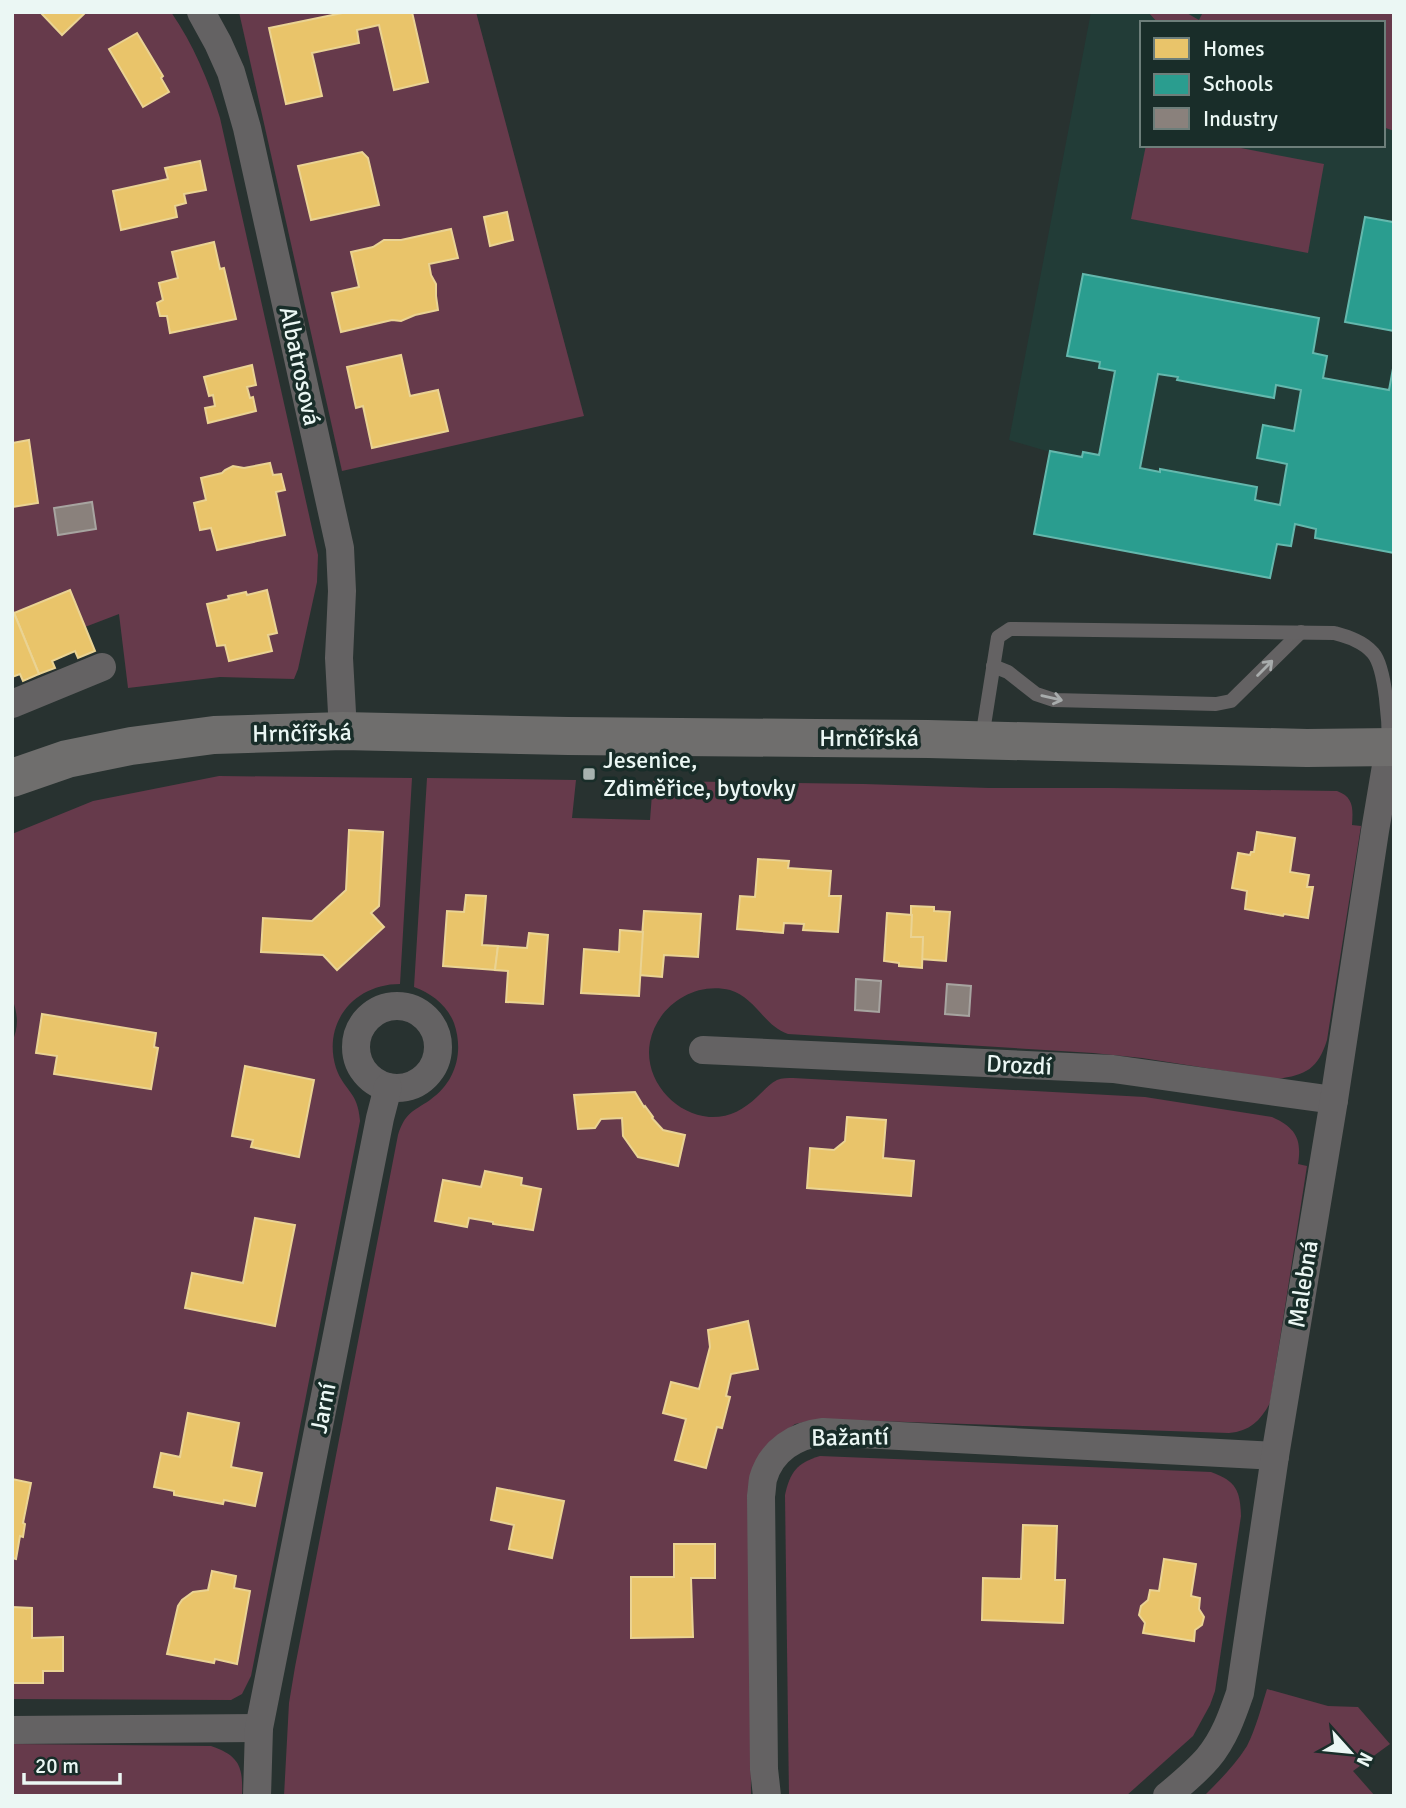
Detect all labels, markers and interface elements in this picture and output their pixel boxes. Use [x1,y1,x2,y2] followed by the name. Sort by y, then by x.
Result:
[1140,21,1385,147] legend
[1203,36,1265,62] text: Homes
[1203,71,1273,97] text: Schools
[1203,106,1278,132] text: Industry
[273,304,327,428] street label: Albatrosová
[1256,660,1273,677] one-way arrow
[1040,692,1063,705] one-way arrow
[252,717,352,749] street label: Hrnčířská
[819,723,919,753] street label: Hrnčířská
[603,745,796,803] place label: Jesenice, Zdiměřice, bytovky
[581,766,597,782] marker: Jesenice, Zdiměřice, bytovky
[985,1048,1053,1082] street label: Drozdí
[1281,1238,1325,1330] street label: Malebná
[303,1380,343,1436] street label: Jarní
[811,1421,890,1453] street label: Bažantí
[1315,1717,1385,1787] north arrow
[24,1742,121,1786] scale bar
[1351,1748,1378,1771] text: N
[35,1753,79,1779] text: 20 m

